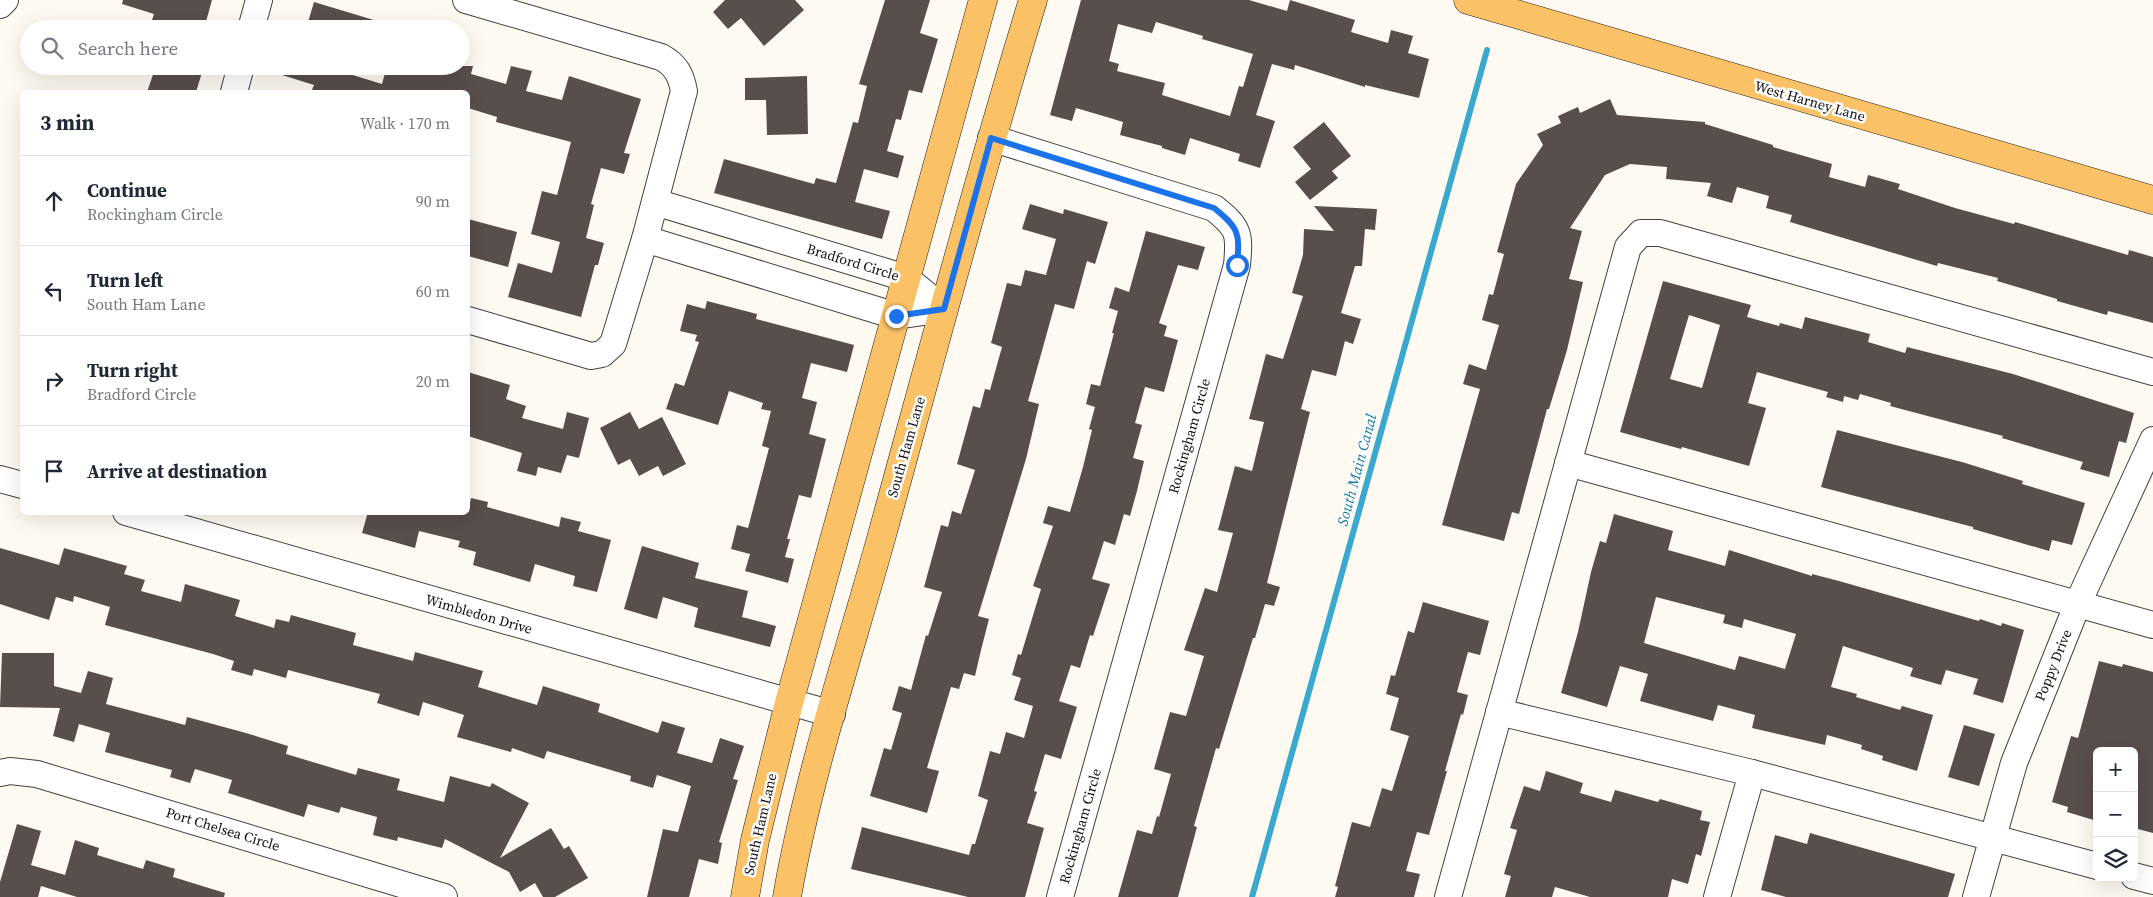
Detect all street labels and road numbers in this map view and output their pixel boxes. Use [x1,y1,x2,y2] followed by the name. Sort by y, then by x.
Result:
[1752,76,1868,126] street label: West Harney Lane
[804,238,902,286] street label: Bradford Circle
[1163,376,1215,496] street label: Rockingham Circle
[882,394,930,500] street label: South Ham Lane
[423,589,535,639] street label: Wimbledon Drive
[2030,626,2076,704] street label: Poppy Drive
[1054,766,1106,886] street label: Rockingham Circle
[739,771,781,877] street label: South Ham Lane
[163,802,283,856] street label: Port Chelsea Circle

